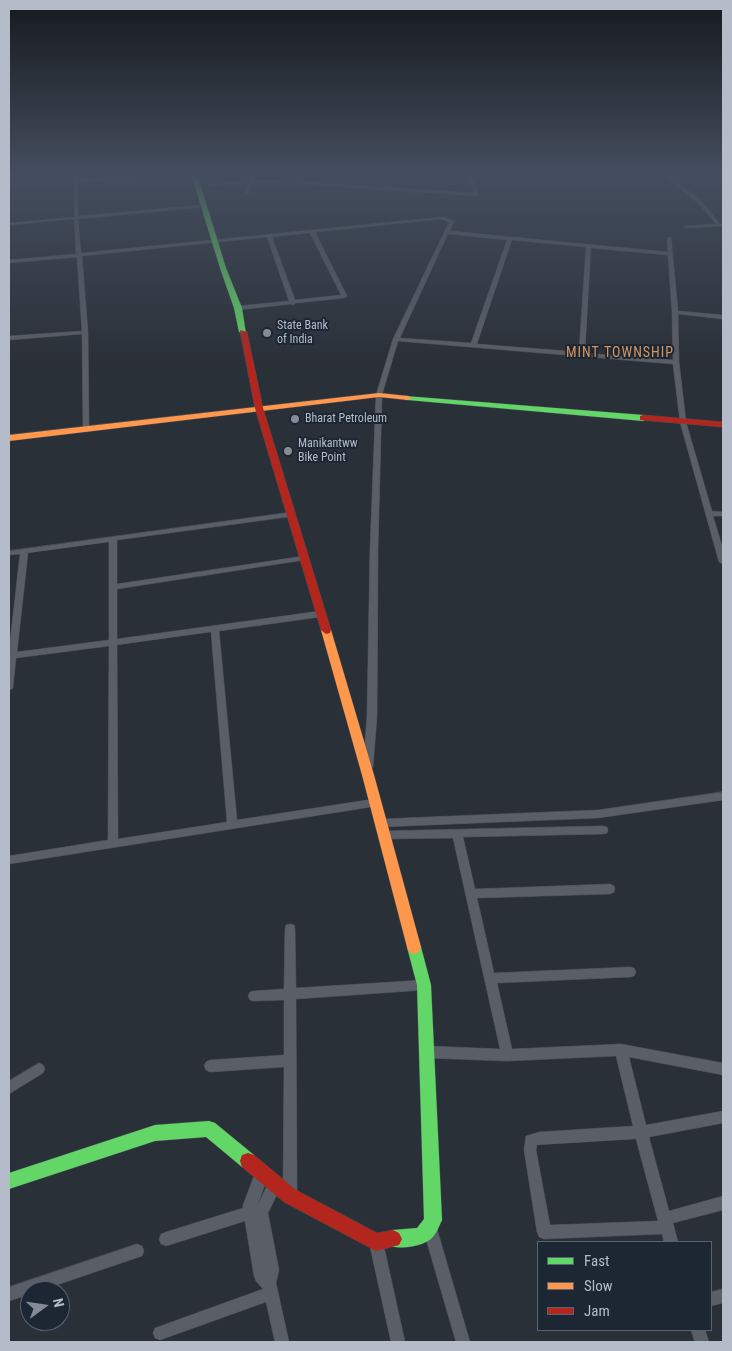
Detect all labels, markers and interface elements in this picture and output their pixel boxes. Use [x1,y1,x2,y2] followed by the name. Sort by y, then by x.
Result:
[277,319,328,347] place label: State Bank of India
[261,327,273,339] marker: State Bank of India
[564,345,676,361] district label: MINT TOWNSHIP
[305,412,387,426] place label: Bharat Petroleum
[289,413,301,425] marker: Bharat Petroleum
[298,437,357,465] place label: Manikantww Bike Point
[282,445,294,457] marker: Manikantww Bike Point
[537,1241,712,1331] legend
[584,1252,609,1270] text: Fast
[584,1277,613,1295] text: Slow
[20,1281,70,1331] north arrow
[50,1297,67,1309] text: N
[584,1302,610,1320] text: Jam

